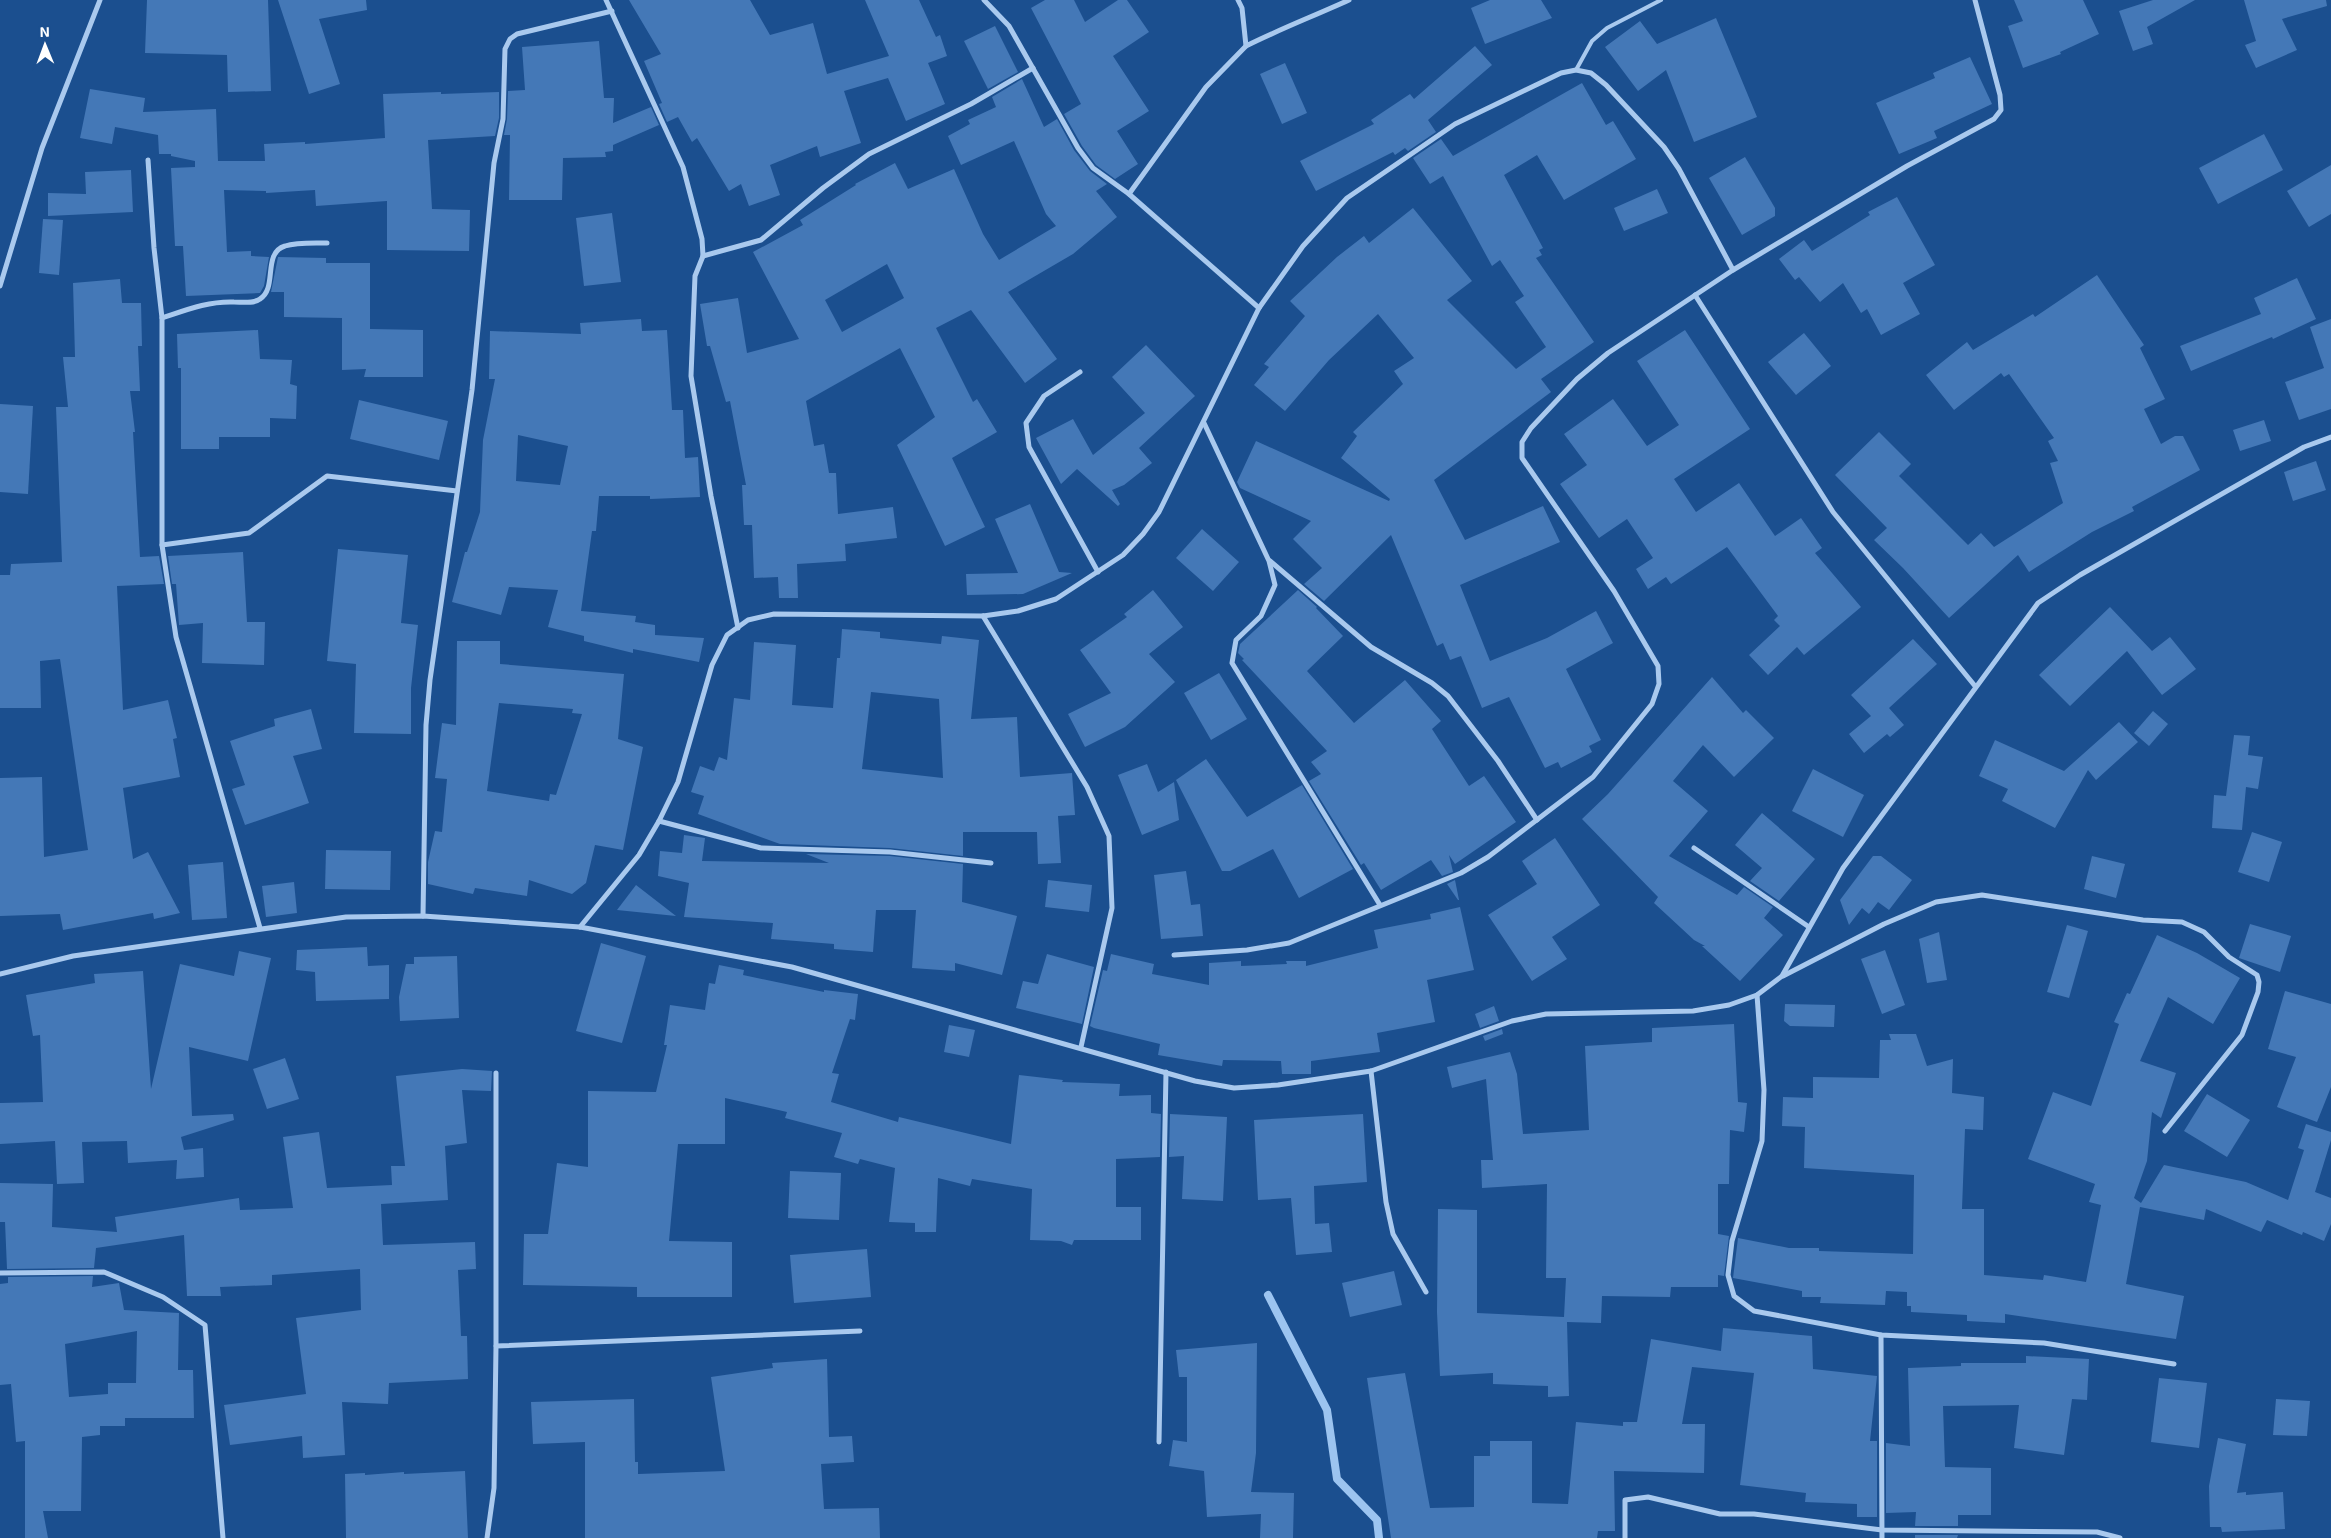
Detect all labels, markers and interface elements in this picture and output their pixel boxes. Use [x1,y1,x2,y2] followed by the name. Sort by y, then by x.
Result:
[20,20,70,70] north arrow
[40,23,50,40] text: N

